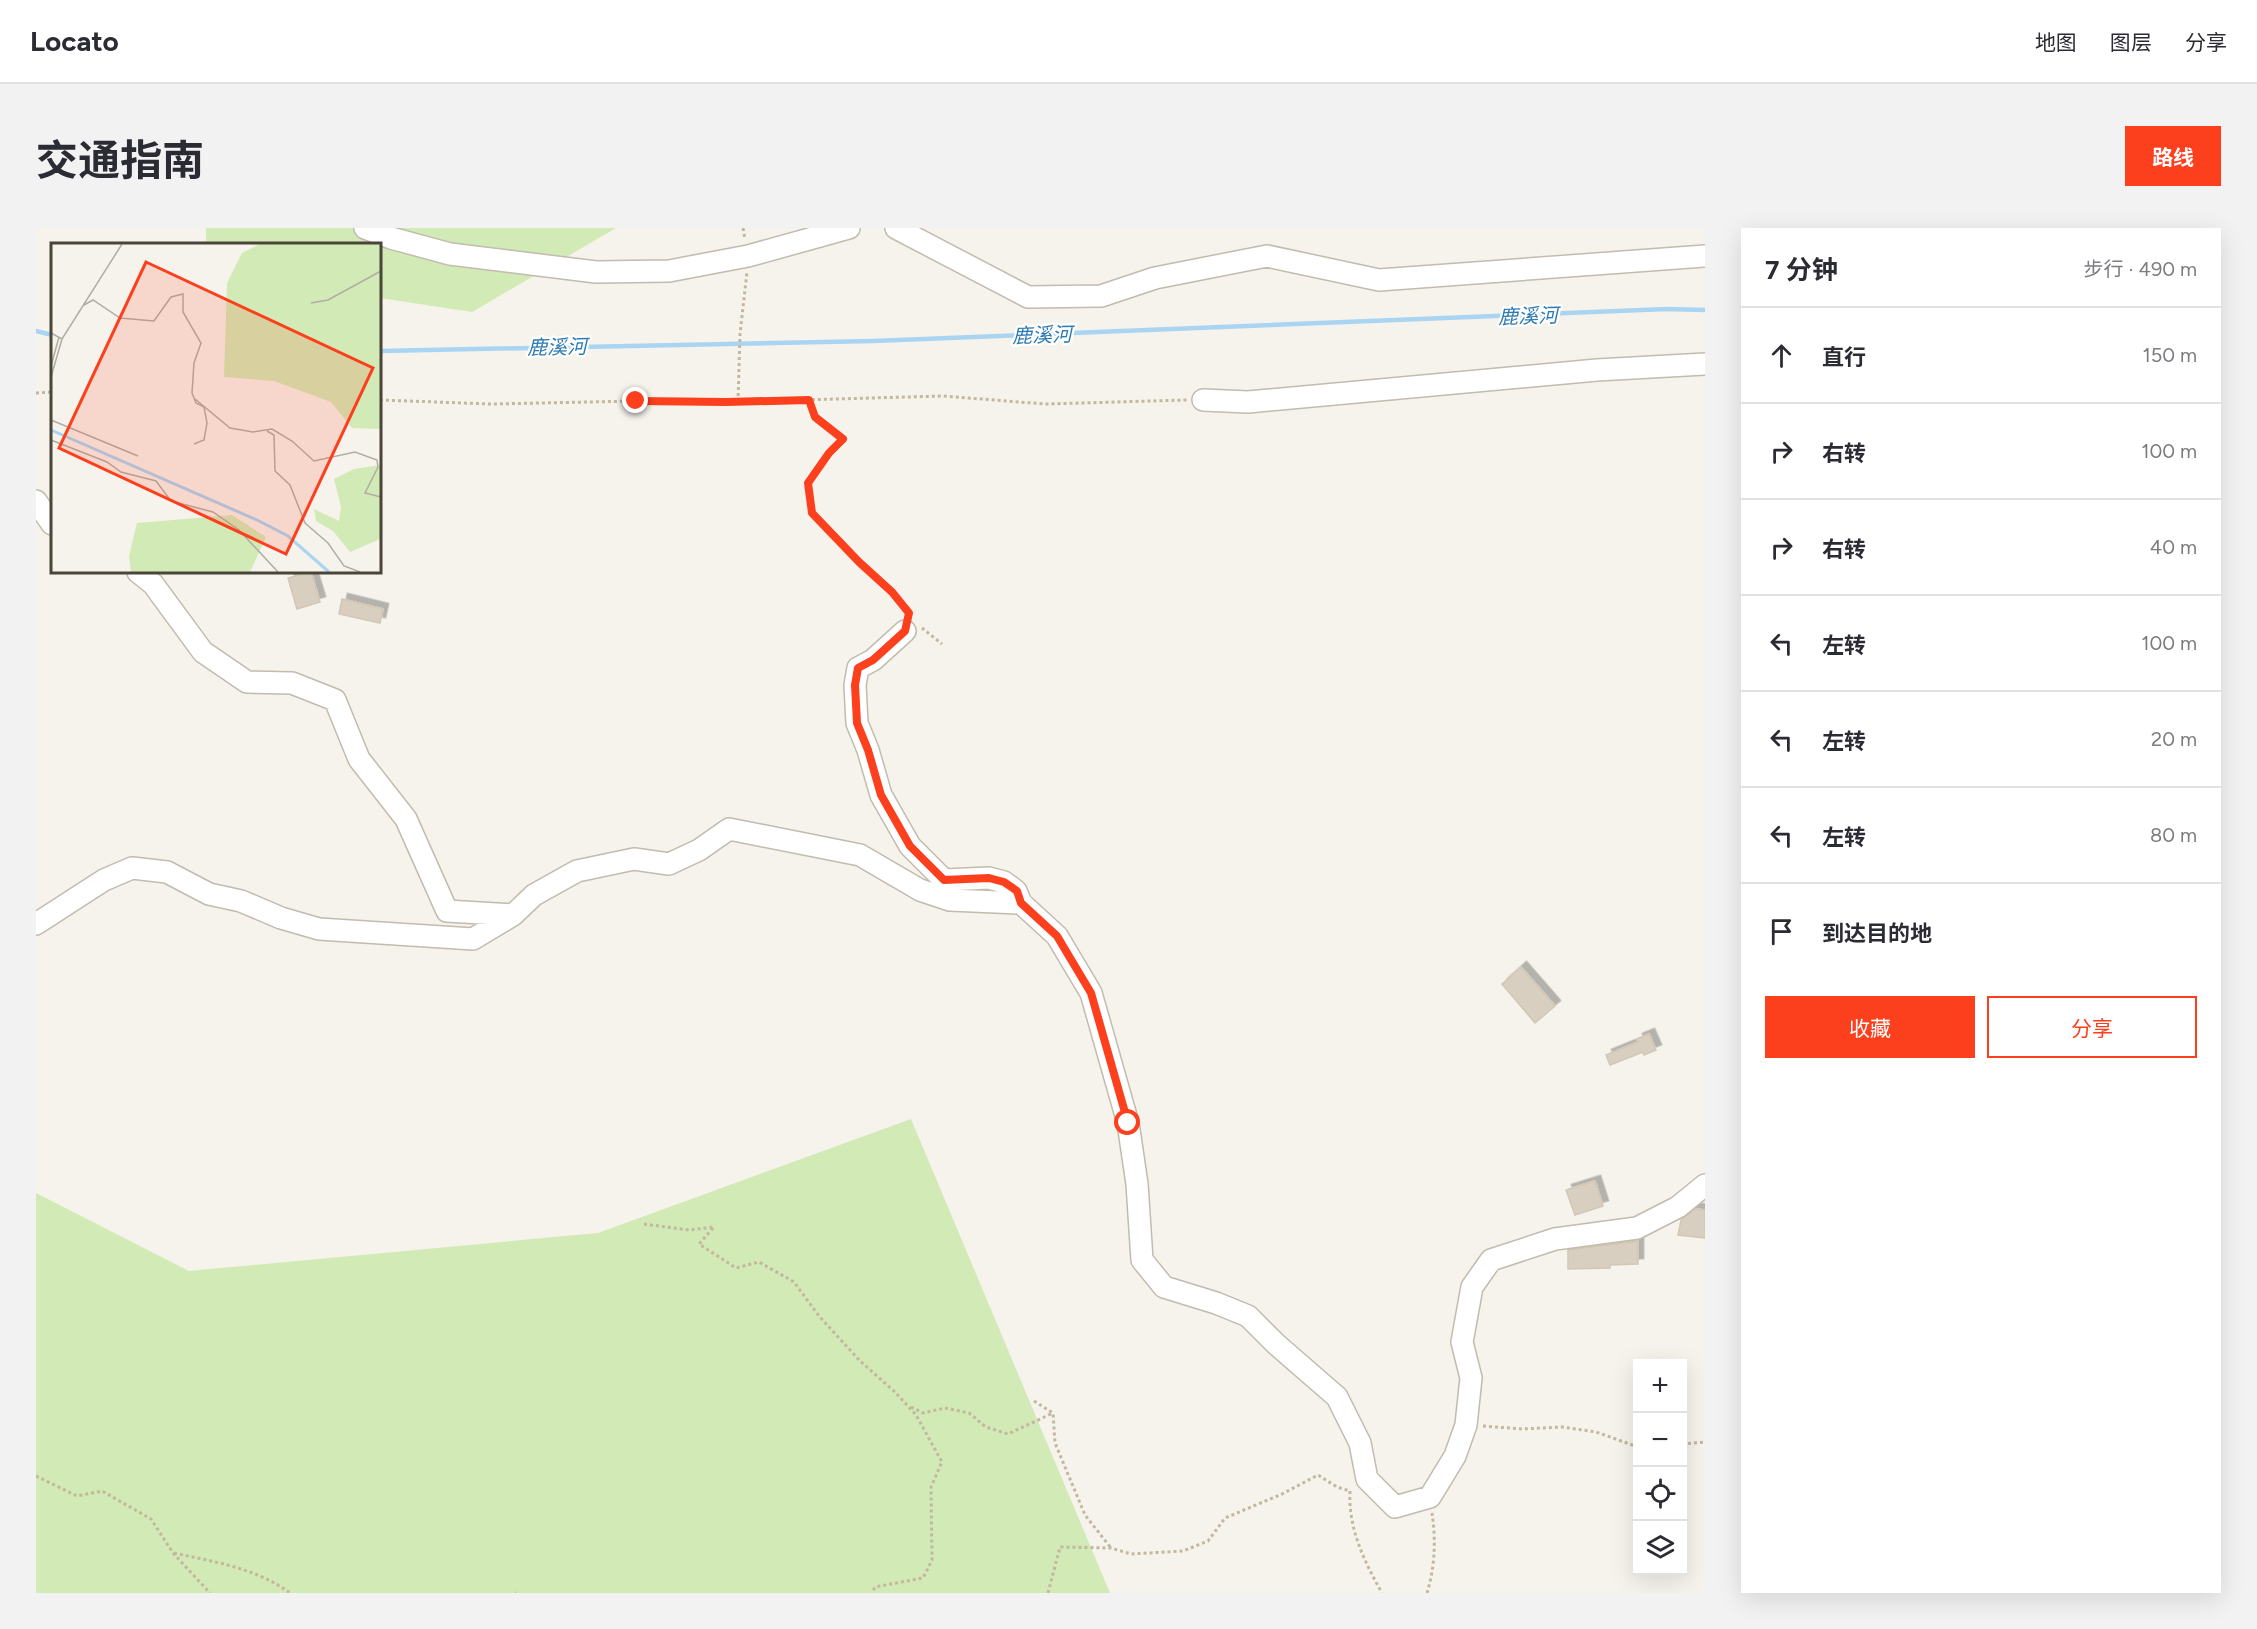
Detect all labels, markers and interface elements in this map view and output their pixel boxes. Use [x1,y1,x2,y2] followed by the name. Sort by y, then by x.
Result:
[30,24,119,58] text: Locato
[2035,30,2077,55] text: 地图
[2110,30,2152,55] text: 图层
[2185,30,2227,55] text: 分享
[2125,126,2221,186] button: 路线
[36,135,204,186] text: 交通指南
[51,243,381,573] inset map
[1765,254,1838,286] text: 7 分钟
[2084,257,2197,281] text: 步行 · 490 m
[1498,303,1562,329] water label: 鹿溪河
[1012,322,1076,348] water label: 鹿溪河
[527,334,591,360] water label: 鹿溪河
[1765,339,1798,372] icon: ahead
[2142,343,2197,367] text: 150 m
[1822,344,1866,371] text: 直行
[622,387,648,413] route end
[1765,435,1798,468] icon: right
[2141,439,2197,463] text: 100 m
[1822,440,1866,467] text: 右转
[1765,531,1798,564] icon: right
[2150,535,2197,559] text: 40 m
[1822,536,1866,563] text: 右转
[1765,627,1798,660] icon: left
[2141,631,2197,655] text: 100 m
[1822,632,1866,659] text: 左转
[1765,723,1798,756] icon: left
[2151,727,2197,751] text: 20 m
[1822,728,1866,755] text: 左转
[1765,819,1798,852] icon: left
[2150,823,2197,847] text: 80 m
[1822,824,1866,851] text: 左转
[1765,915,1798,948] icon: arrive
[1822,920,1932,947] text: 到达目的地
[1765,996,1975,1058] button: 收藏
[1987,996,2197,1058] button: 分享
[1114,1109,1140,1135] route start
[1633,1359,1687,1575] map controls
[1633,1359,1687,1413] button: +
[1633,1413,1687,1467] button: −
[1633,1467,1687,1521] button: locate
[1633,1521,1687,1575] button: layers

